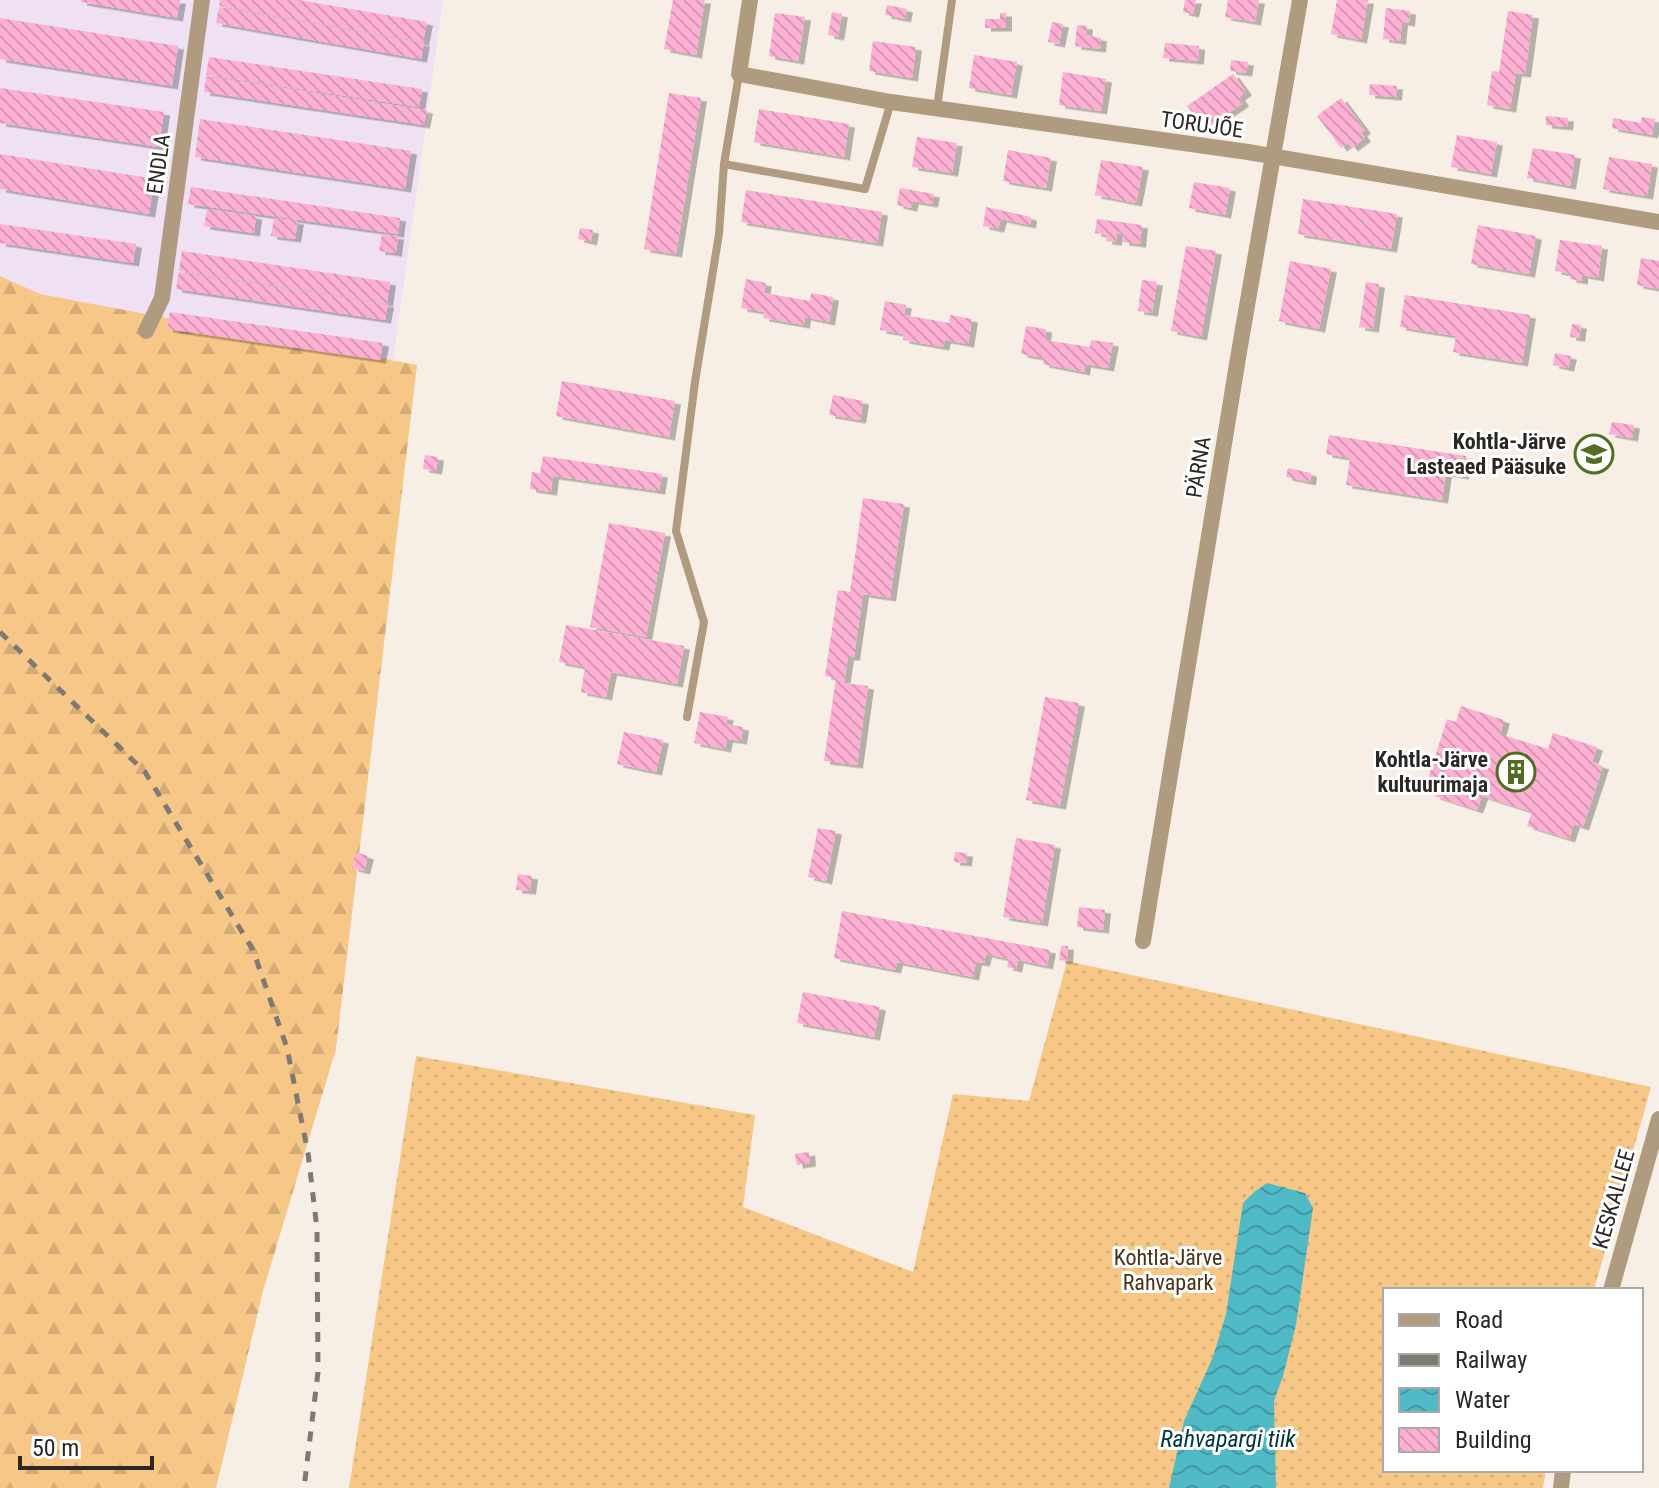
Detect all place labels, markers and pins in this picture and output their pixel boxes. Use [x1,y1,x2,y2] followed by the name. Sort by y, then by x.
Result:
[1406,429,1566,479] place label: Kohtla-Järve Lasteaed Pääsuke
[1573,433,1615,475] school or university icon: Kohtla-Järve Lasteaed Pääsuke
[1375,747,1488,797] place label: Kohtla-Järve kultuurimaja
[1495,751,1537,793] building icon: Kohtla-Järve kultuurimaja

